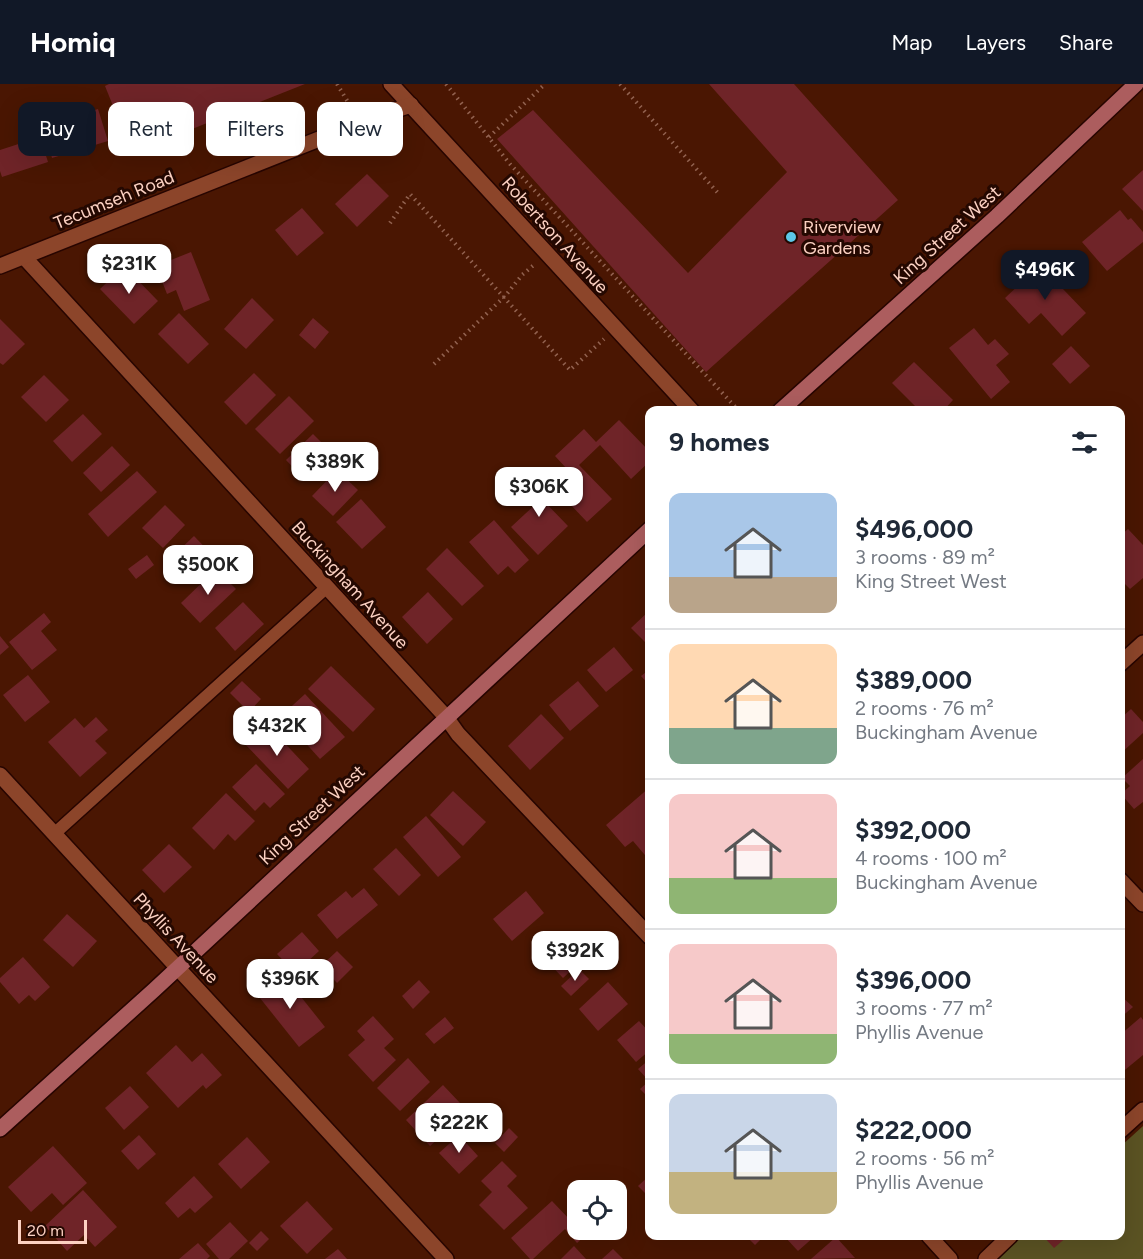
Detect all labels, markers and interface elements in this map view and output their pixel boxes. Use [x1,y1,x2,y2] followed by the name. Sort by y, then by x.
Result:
[30,25,116,59] text: Homiq
[892,30,932,55] text: Map
[965,30,1026,55] text: Layers
[1059,30,1113,55] text: Share
[18,102,96,156] chip: Buy
[108,102,194,156] chip: Rent
[206,102,305,156] chip: Filters
[317,102,403,156] chip: New
[51,166,177,234] street label: Tecumseh Road
[497,172,613,298] street label: Robertson Avenue
[889,181,1005,289] street label: King Street West
[803,216,881,259] place label: Riverview Gardens
[784,230,798,244] marker: Riverview Gardens
[87,244,171,295] pin: $231K
[1003,250,1087,301] pin: $496K
[101,251,157,275] text: $231K
[1015,257,1075,281] text: $496K
[669,426,769,458] text: 9 homes
[1068,426,1101,459] icon: filters
[293,442,377,493] pin: $389K
[305,449,365,473] text: $389K
[497,467,581,518] pin: $306K
[509,474,569,498] text: $306K
[855,513,973,545] text: $496,000
[287,517,413,653] street label: Buckingham Avenue
[717,517,789,589] icon: home
[166,545,250,596] pin: $500K
[855,545,995,569] text: 3 rooms · 89 m²
[177,552,239,576] text: $500K
[855,569,1007,593] text: King Street West
[855,664,972,696] text: $389,000
[717,668,789,740] icon: home
[855,696,994,720] text: 2 rooms · 76 m²
[235,706,319,757] pin: $432K
[247,713,307,737] text: $432K
[855,720,1037,744] text: Buckingham Avenue
[255,760,370,870] street label: King Street West
[855,814,971,846] text: $392,000
[717,818,789,890] icon: home
[855,846,1007,870] text: 4 rooms · 100 m²
[855,870,1037,894] text: Buckingham Avenue
[129,888,224,988] street label: Phyllis Avenue
[533,931,617,982] pin: $392K
[546,938,604,962] text: $392K
[248,959,332,1010] pin: $396K
[855,964,971,996] text: $396,000
[261,966,319,990] text: $396K
[717,968,789,1040] icon: home
[855,996,993,1020] text: 3 rooms · 77 m²
[855,1020,983,1044] text: Phyllis Avenue
[417,1103,501,1154] pin: $222K
[429,1110,489,1134] text: $222K
[855,1114,972,1146] text: $222,000
[717,1118,789,1190] icon: home
[855,1146,994,1170] text: 2 rooms · 56 m²
[855,1170,983,1194] text: Phyllis Avenue
[567,1180,627,1240] map controls
[567,1180,627,1240] button: locate
[18,1217,87,1244] scale bar
[27,1221,64,1240] text: 20 m

